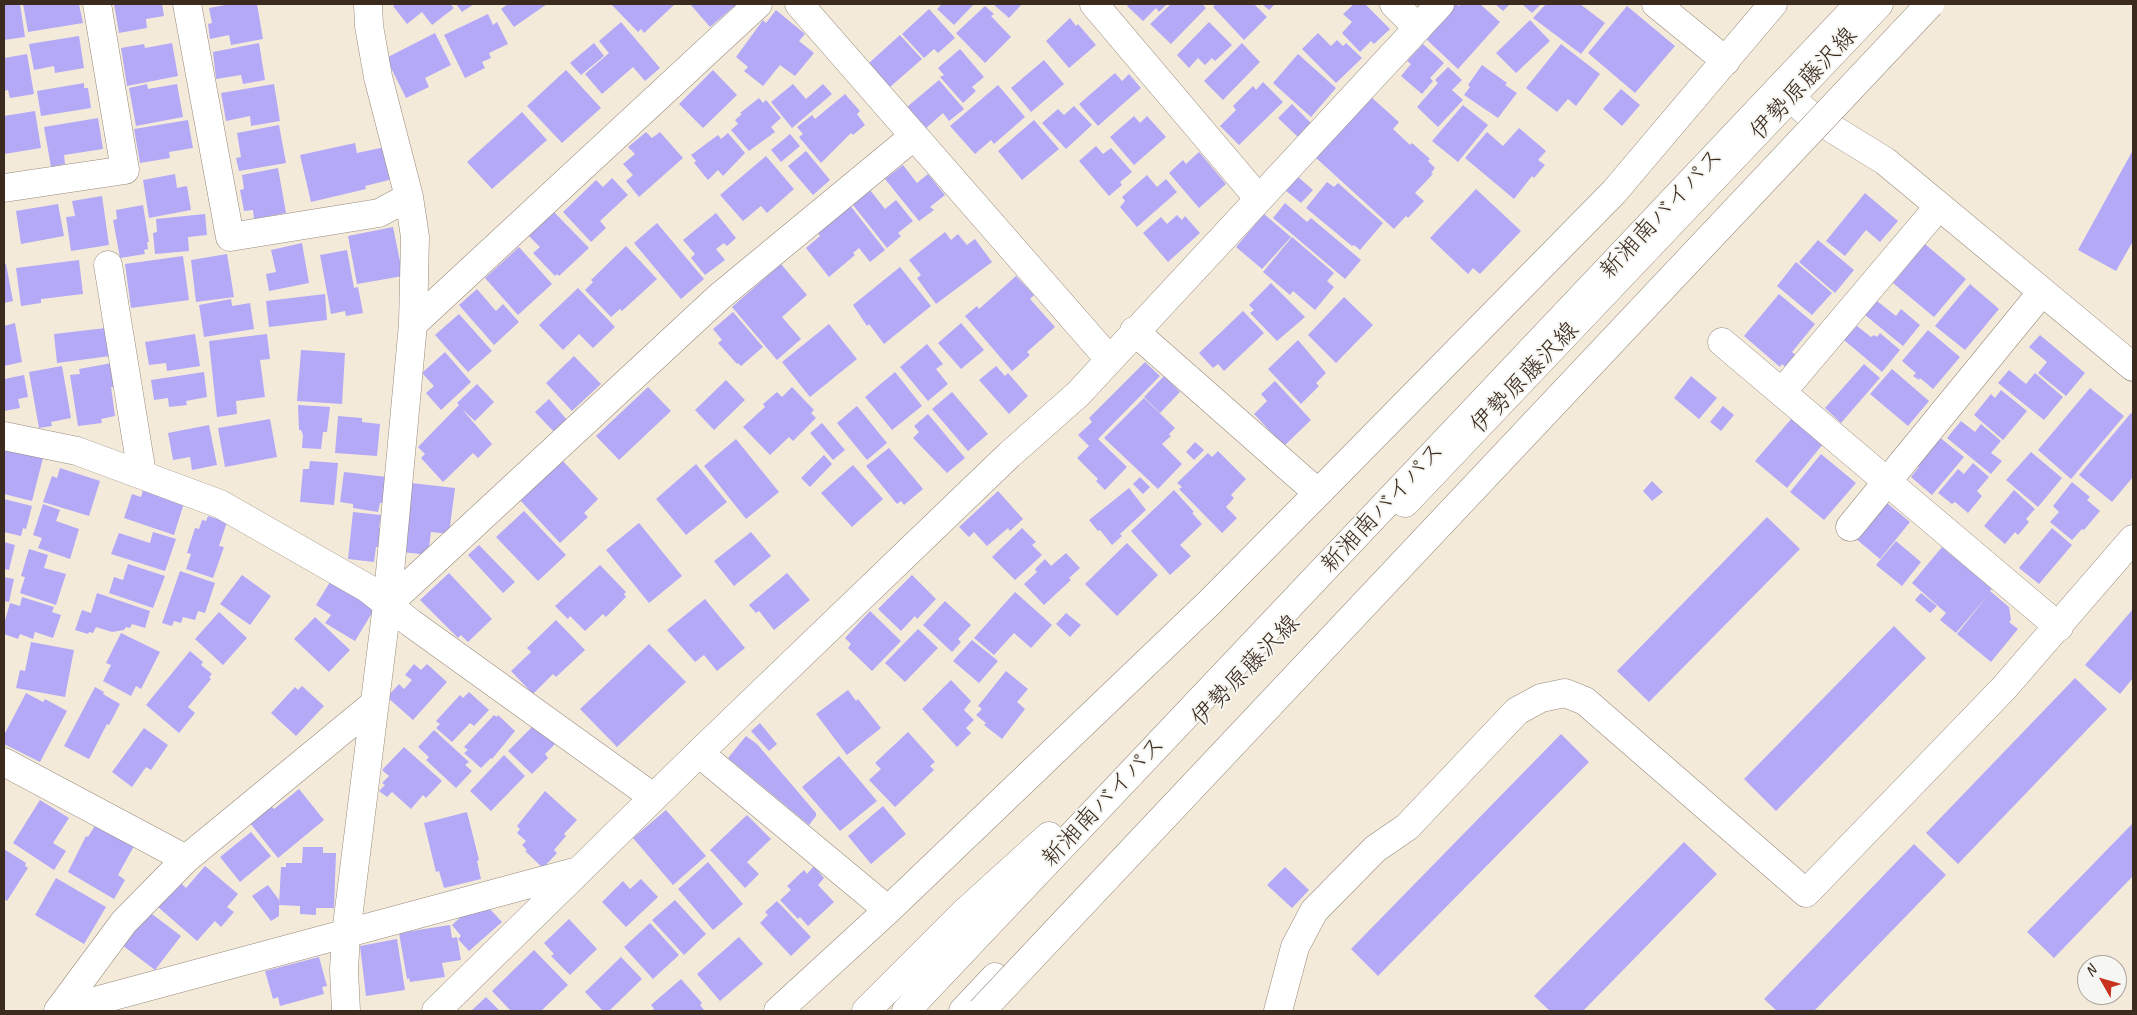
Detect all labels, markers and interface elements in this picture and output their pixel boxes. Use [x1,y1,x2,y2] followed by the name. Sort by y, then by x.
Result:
[1744,22,1864,146] street label: 伊勢原藤沢線
[1594,143,1730,285] street label: 新湘南バイパス
[1465,316,1585,440] street label: 伊勢原藤沢線
[1315,437,1451,579] street label: 新湘南バイパス
[1186,609,1306,733] street label: 伊勢原藤沢線
[1036,731,1172,873] street label: 新湘南バイパス
[2077,955,2127,1005] north arrow
[2081,962,2100,980] text: N

